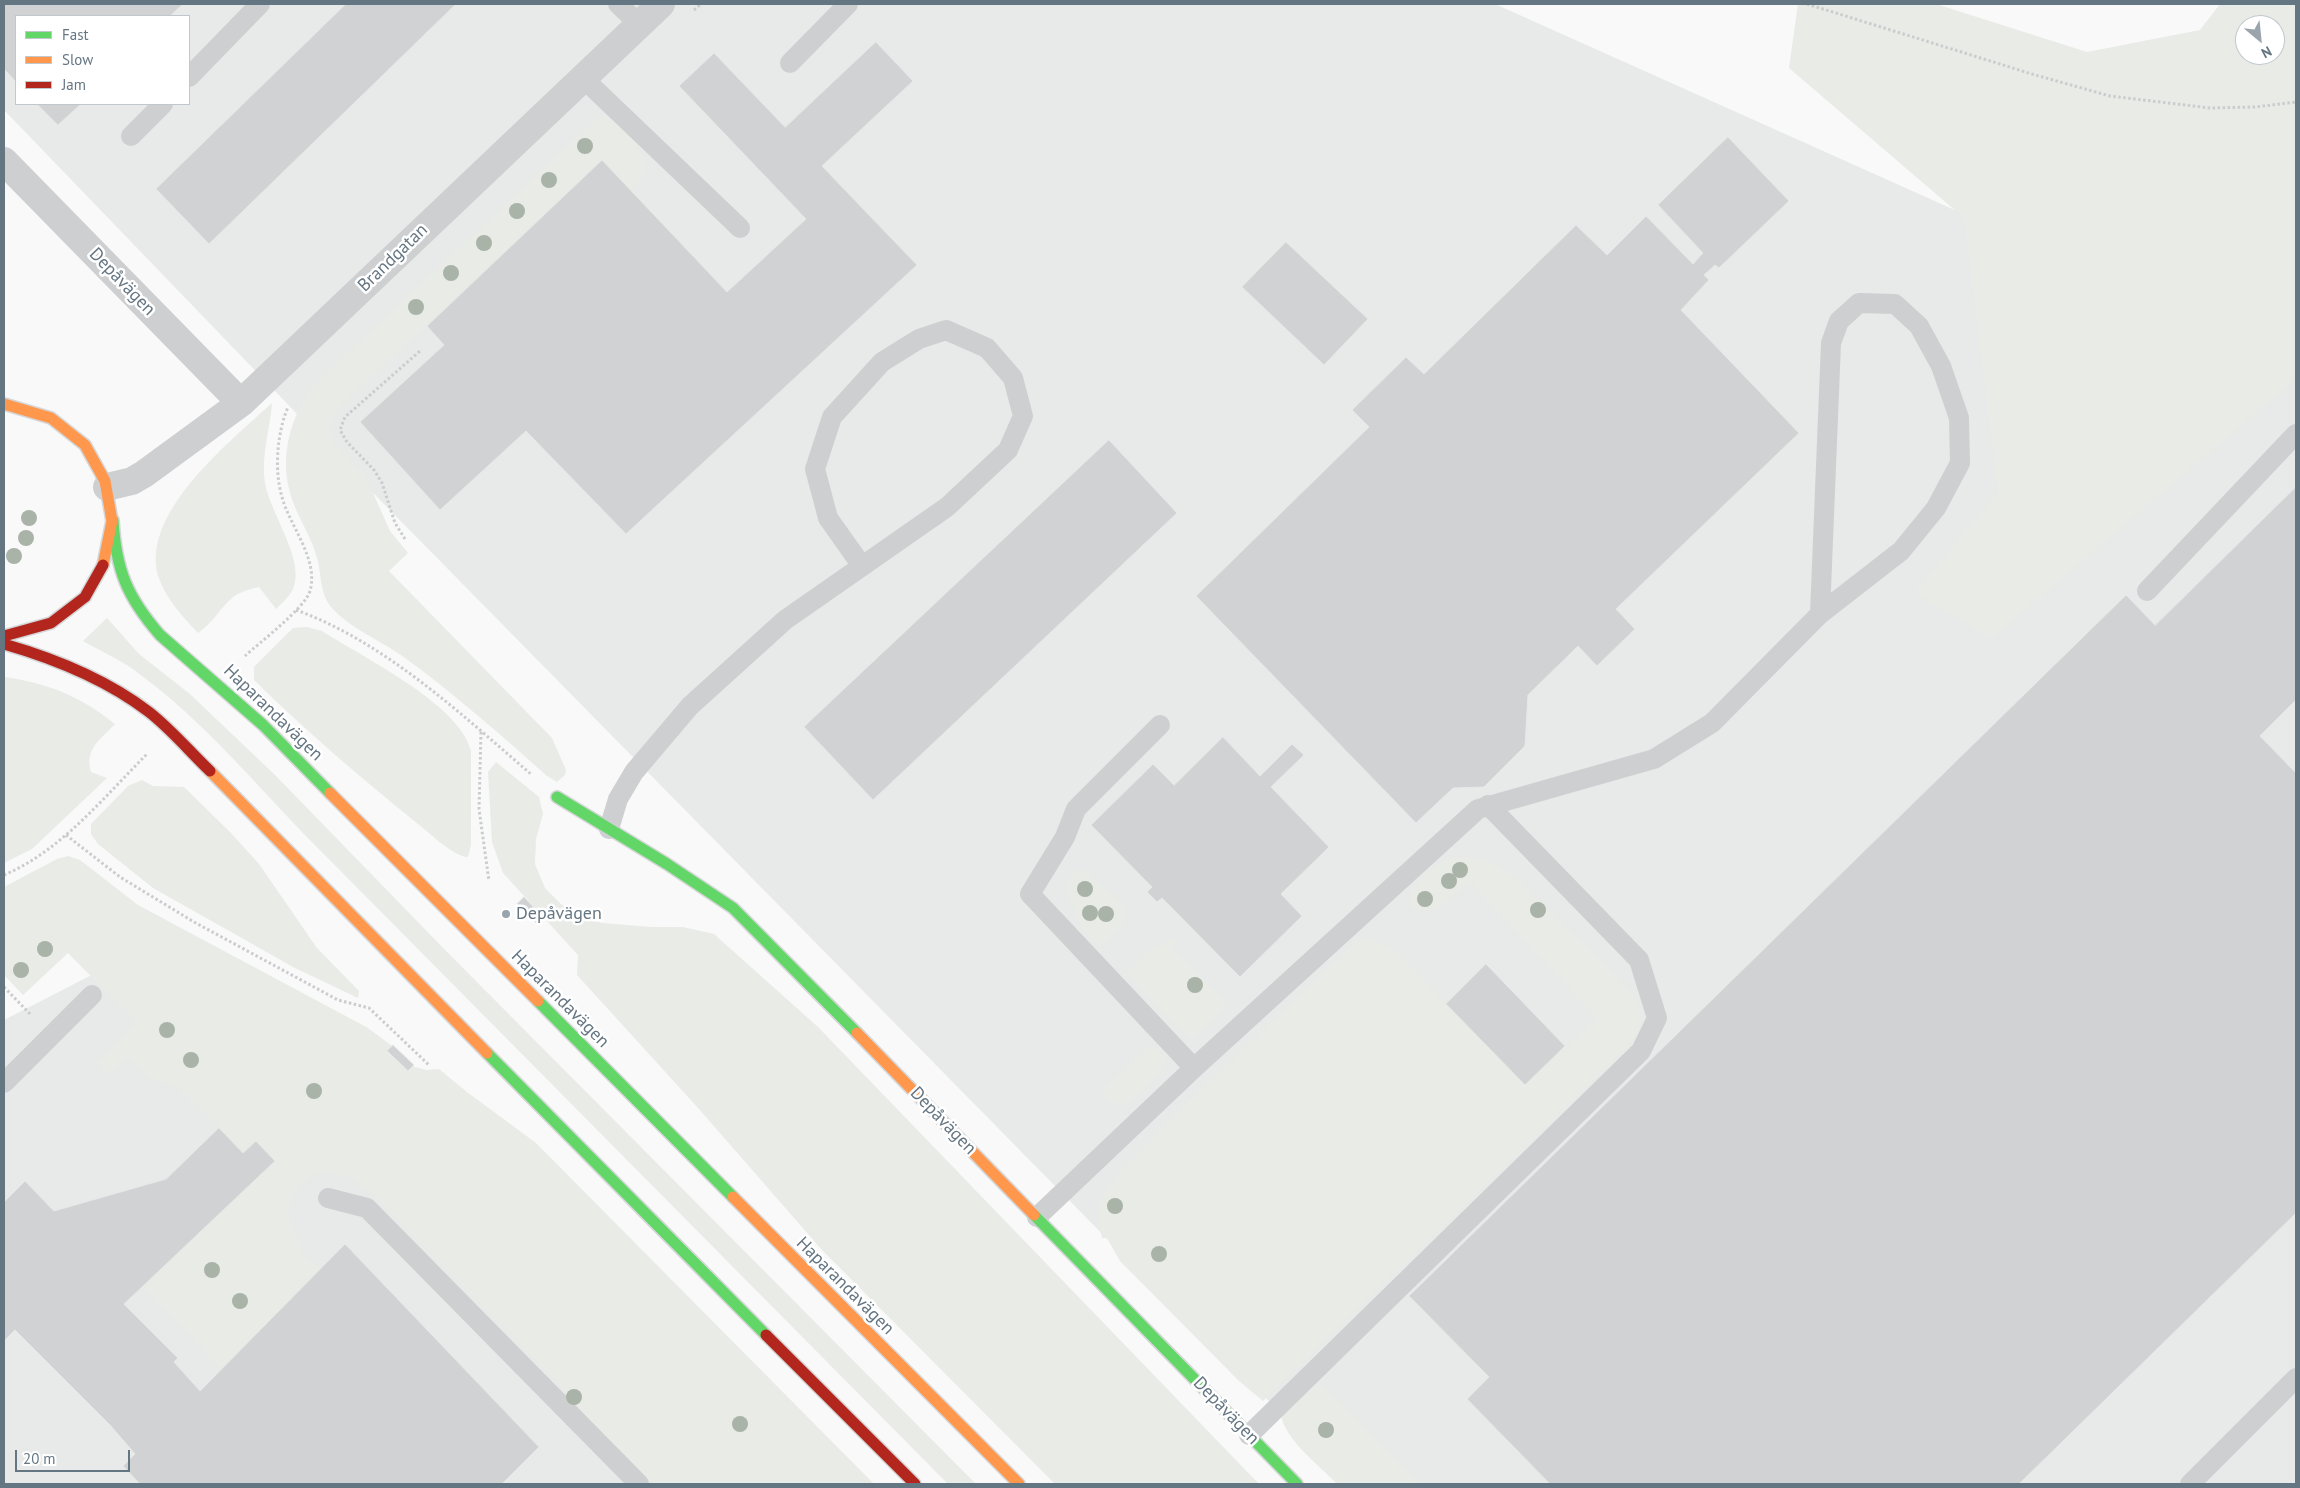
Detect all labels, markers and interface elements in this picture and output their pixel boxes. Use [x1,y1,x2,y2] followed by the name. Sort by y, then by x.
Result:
[15,15,190,105] legend
[2235,15,2285,65] north arrow
[62,25,89,44] text: Fast
[2258,42,2275,62] text: N
[62,50,93,69] text: Slow
[62,75,86,94] text: Jam
[354,219,432,297] street label: Brandgatan
[84,244,160,320] street label: Depåvägen
[219,660,327,766] street label: Haparandavägen
[516,903,602,925] place label: Depåvägen
[500,908,512,920] marker: Depåvägen
[507,946,613,1052] street label: Haparandavägen
[905,1083,981,1159] street label: Depåvägen
[792,1233,898,1339] street label: Haparandavägen
[1188,1373,1264,1449] street label: Depåvägen
[18,1440,132,1472] scale bar
[23,1449,56,1468] text: 20 m

